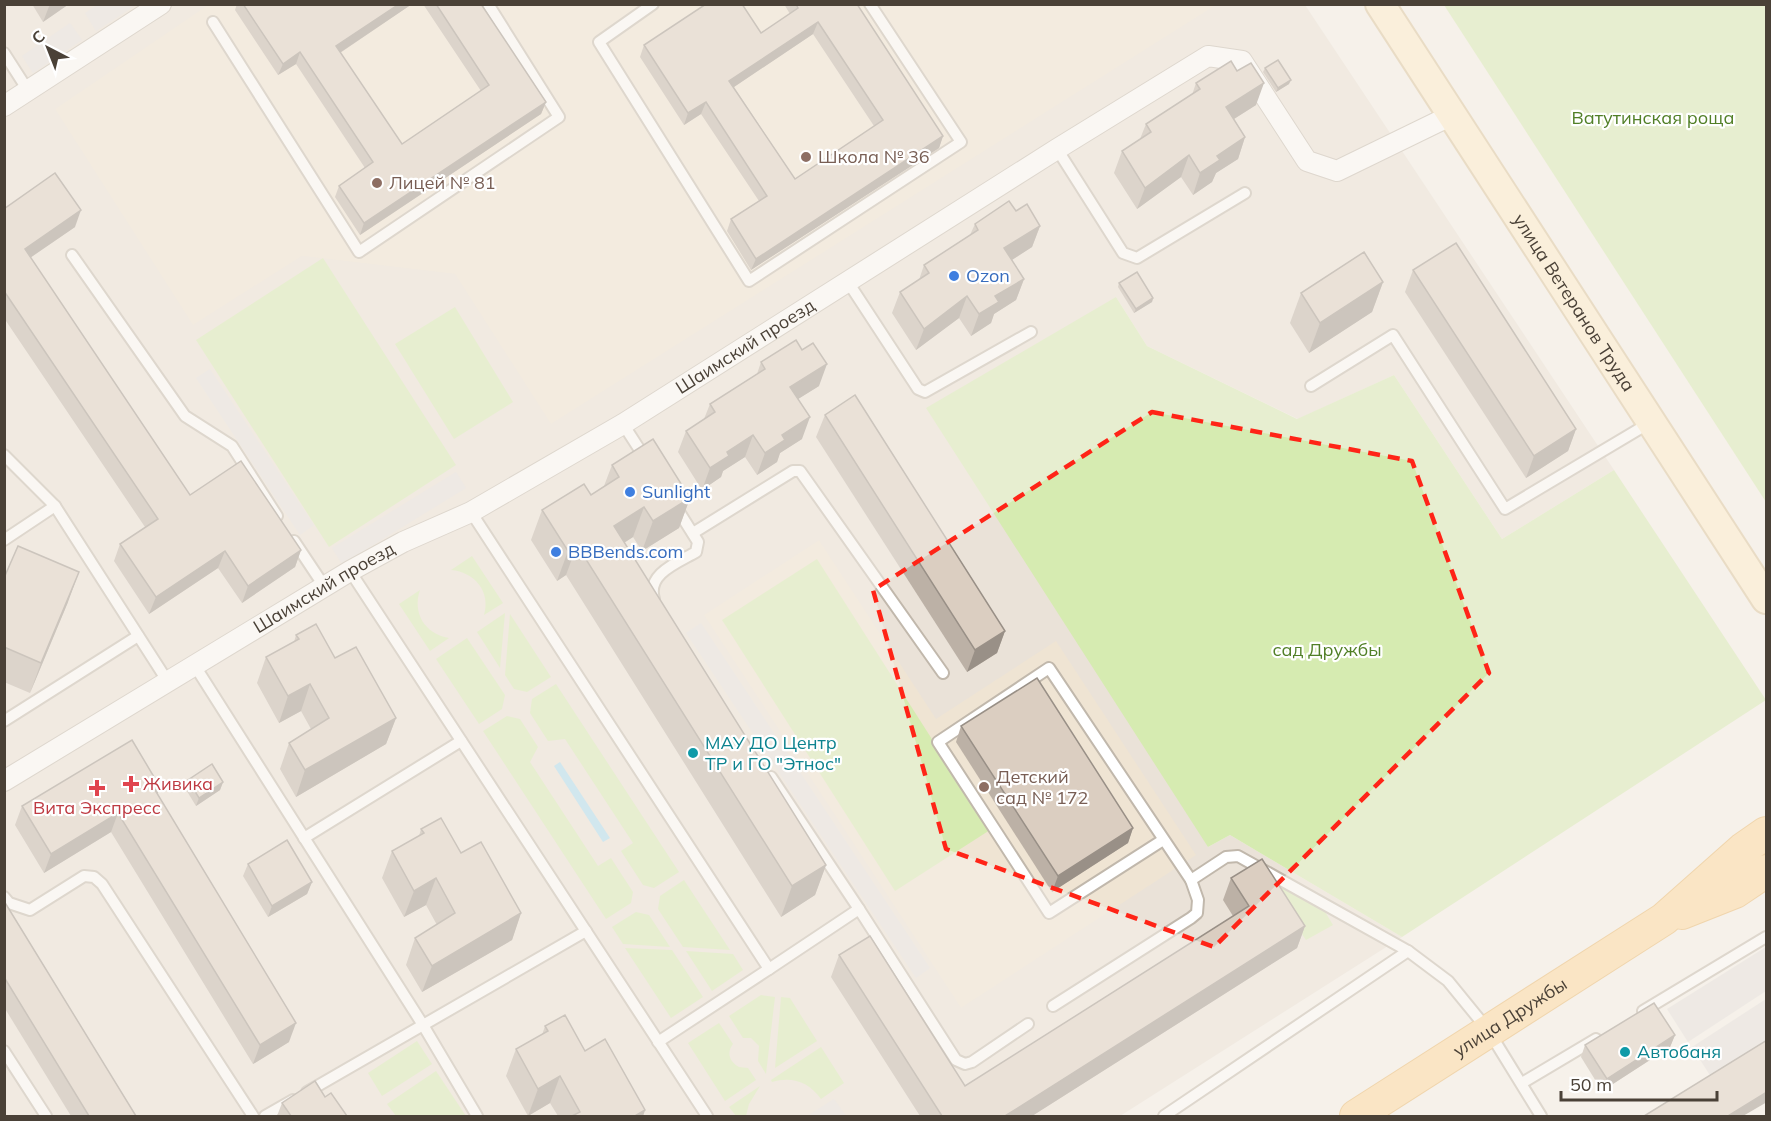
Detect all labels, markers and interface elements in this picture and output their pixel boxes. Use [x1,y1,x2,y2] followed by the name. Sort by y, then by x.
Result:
[18,18,78,78] north arrow
[27,26,49,48] text: С
[1572,106,1734,129] park label: Ватутинская роща
[818,145,930,168] place label: Школа № 36
[799,150,813,164] marker: Школа № 36
[389,171,496,194] place label: Лицей № 81
[370,176,384,190] marker: Лицей № 81
[1508,209,1640,396] street label: улица Ветеранов Труда
[966,264,1010,287] place label: Ozon
[947,269,961,283] marker: Ozon
[671,293,819,399] street label: Шаимский проезд
[642,480,710,503] place label: Sunlight
[623,485,637,499] marker: Sunlight
[249,537,399,638] street label: Шаимский проезд
[568,540,683,563] place label: BBBends.com
[549,545,563,559] marker: BBBends.com
[1272,638,1382,661] park label: сад Дружбы
[705,731,841,775] place label: МАУ ДО Центр ТР и ГО "Этнос"
[686,746,700,760] marker: МАУ ДО Центр ТР и ГО "Этнос"
[996,765,1088,809] place label: Детский сад № 172
[143,772,213,795] place label: Живика
[124,777,138,791] marker: Живика
[977,780,991,794] marker: Детский сад № 172
[90,781,104,795] marker: Вита Экспресс
[33,796,161,819] place label: Вита Экспресс
[1449,972,1571,1062] street label: улица Дружбы
[1637,1040,1721,1063] place label: Автобаня
[1618,1045,1632,1059] marker: Автобаня
[1561,1064,1717,1102] scale bar
[1570,1073,1612,1096] text: 50 m

